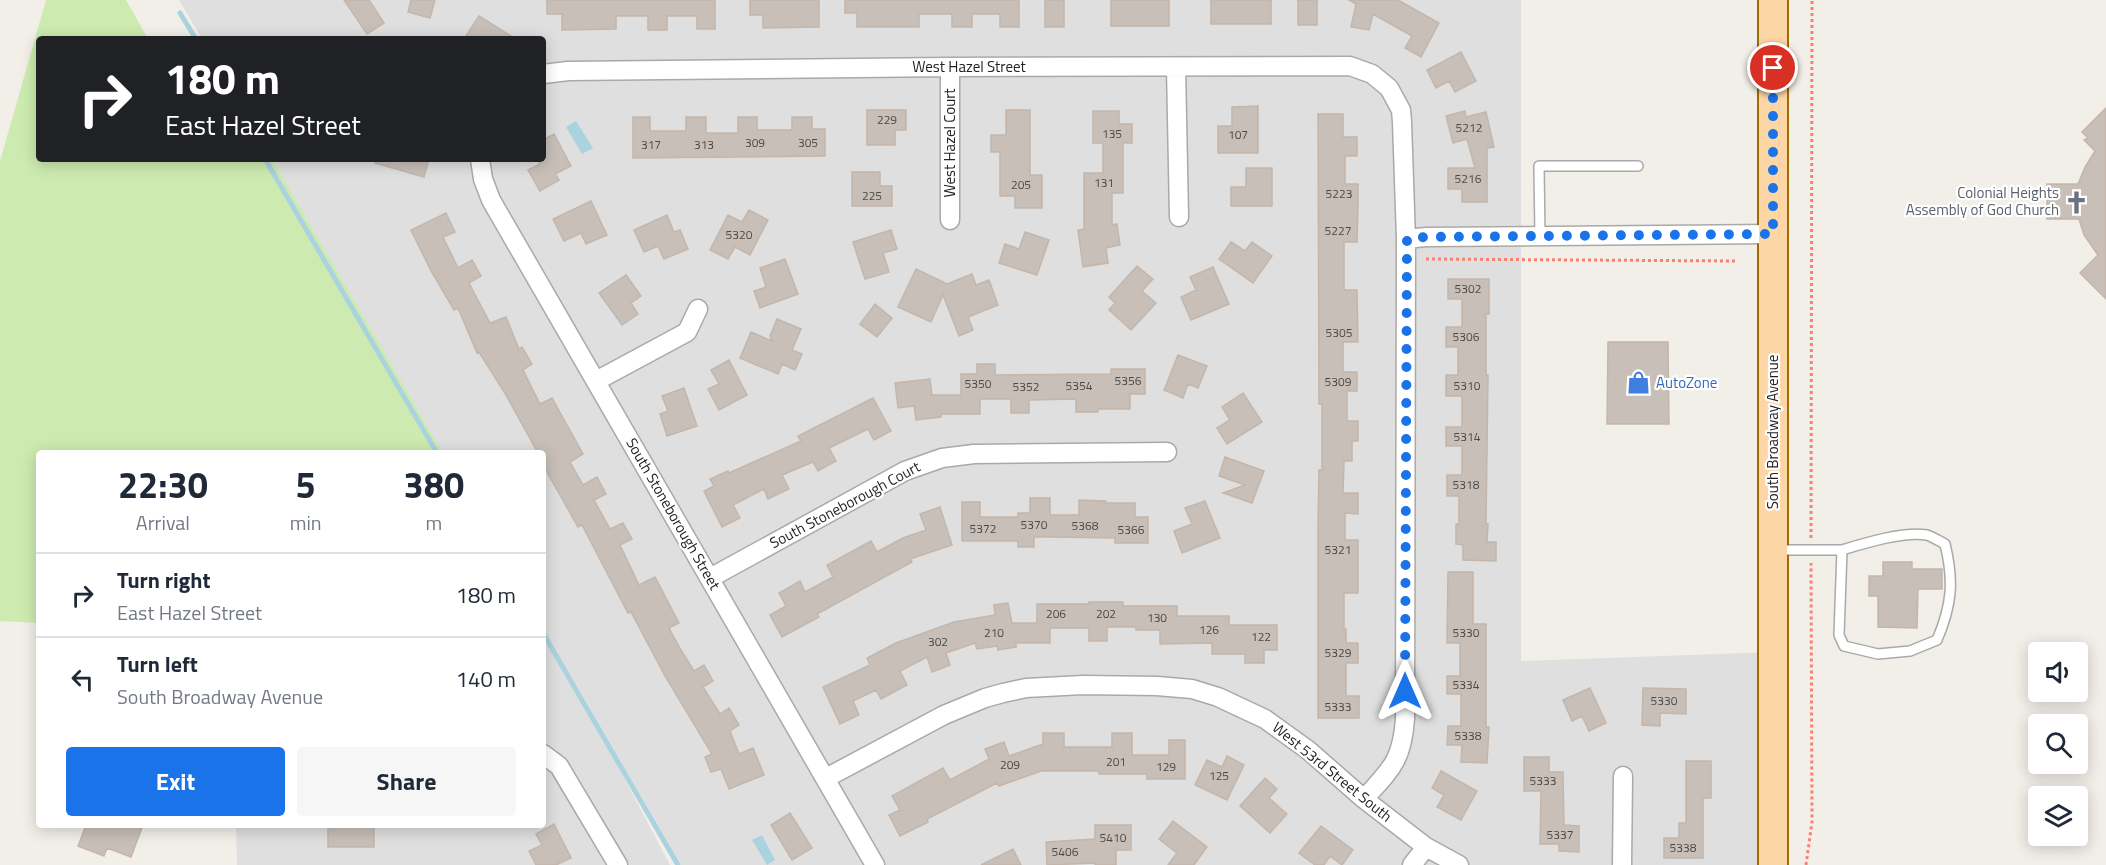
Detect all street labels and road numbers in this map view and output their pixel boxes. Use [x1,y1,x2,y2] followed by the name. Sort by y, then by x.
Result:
[912,55,1026,78] street label: West Hazel Street
[938,88,961,198] street label: West Hazel Court
[1761,355,1784,509] street label: South Broadway Avenue
[620,434,727,595] street label: South Stoneborough Street
[765,455,925,554] street label: South Stoneborough Court
[1267,716,1397,827] street label: West 53rd Street South

